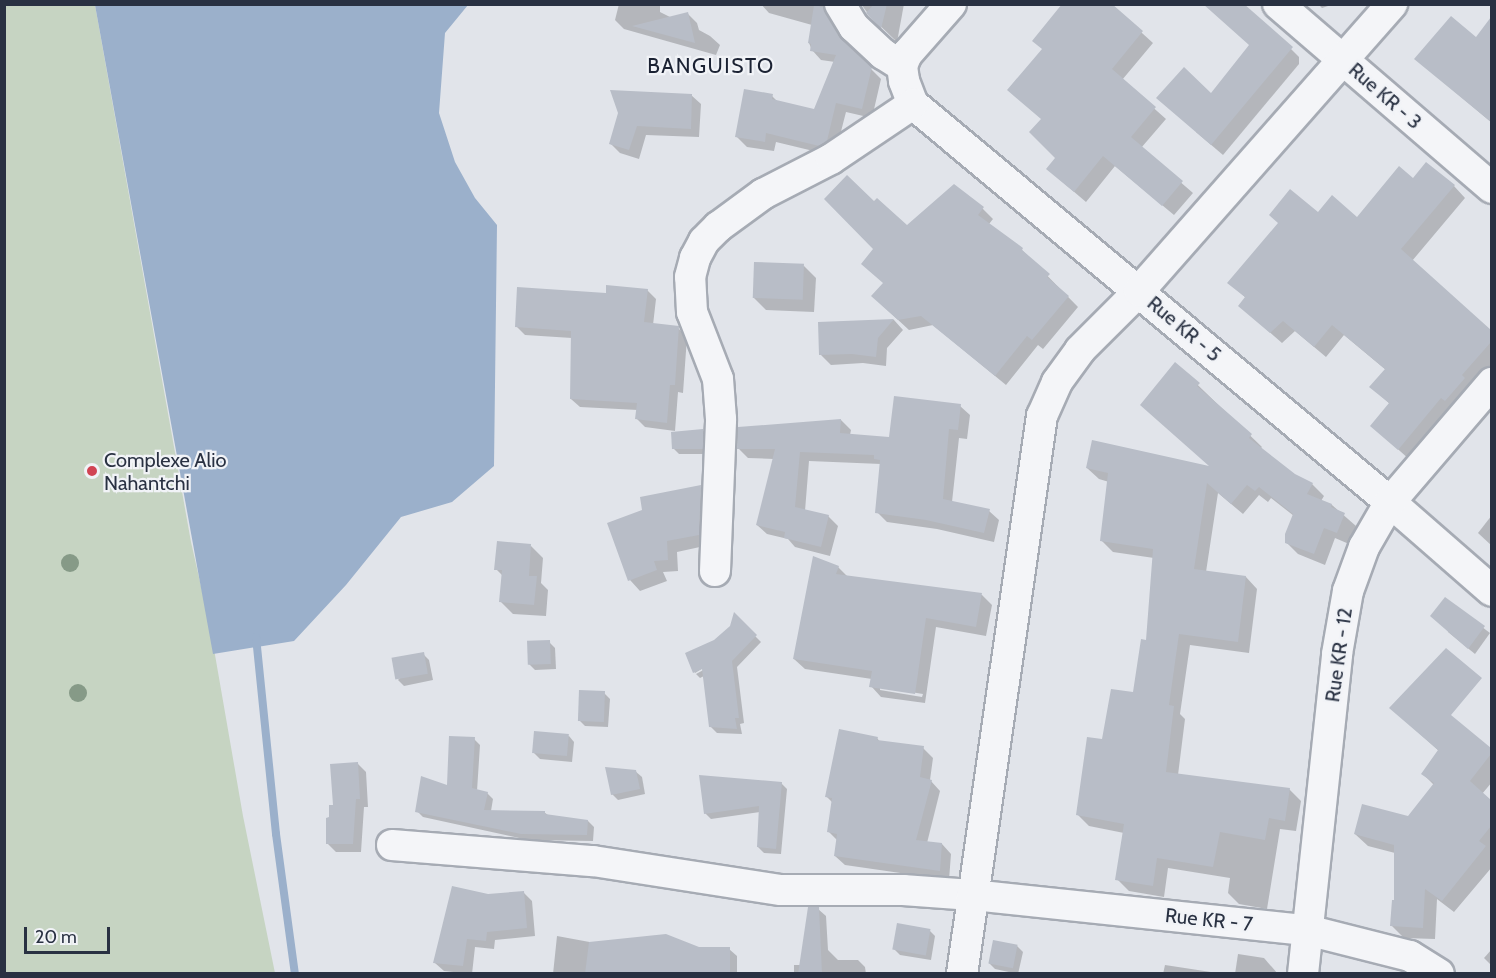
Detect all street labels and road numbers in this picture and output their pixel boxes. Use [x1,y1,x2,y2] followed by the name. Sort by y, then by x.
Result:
[1344,58,1426,134] street label: Rue KR - 3
[1142,291,1226,367] street label: Rue KR - 5
[1321,606,1357,704] street label: Rue KR - 12
[1164,903,1254,937] street label: Rue KR - 7

